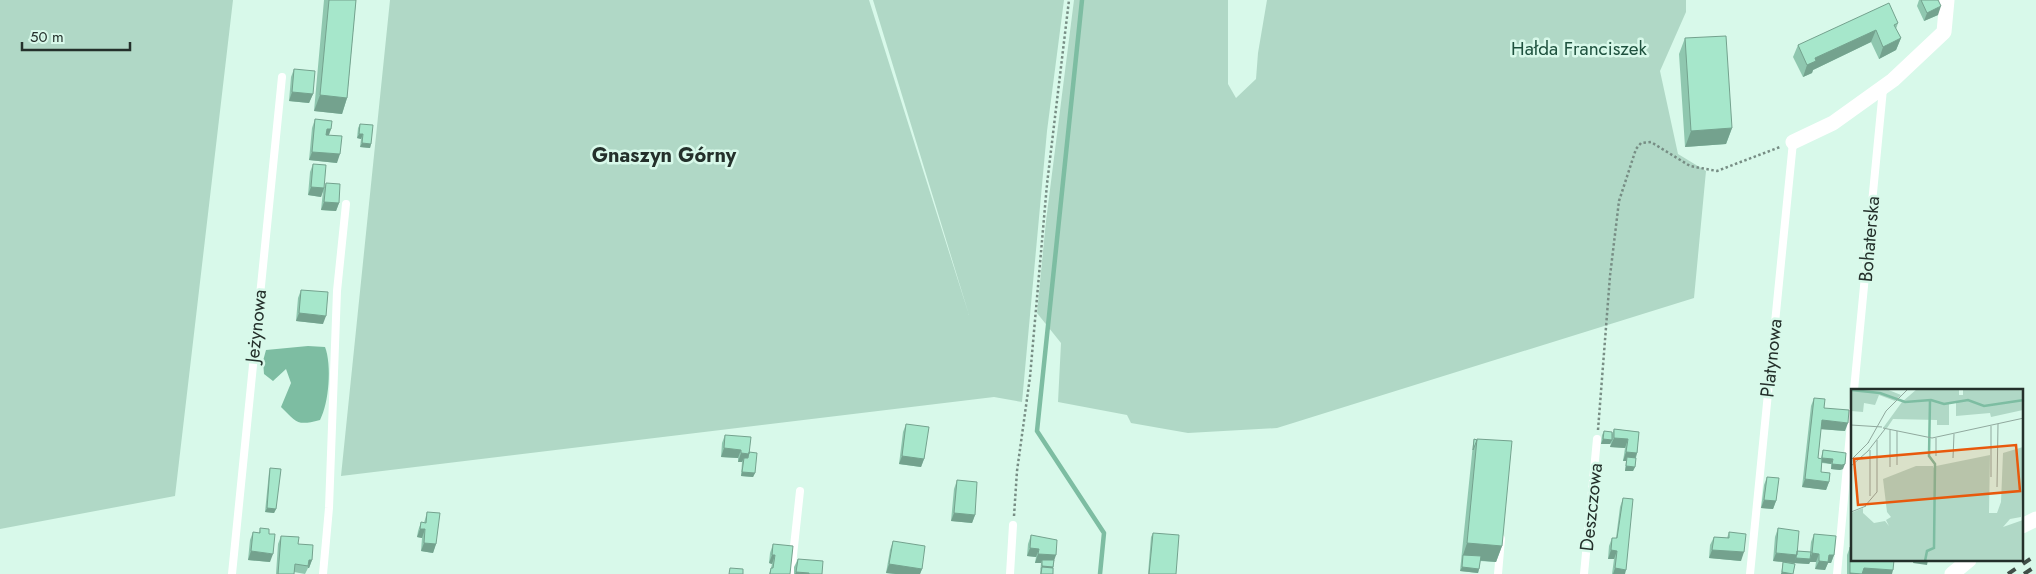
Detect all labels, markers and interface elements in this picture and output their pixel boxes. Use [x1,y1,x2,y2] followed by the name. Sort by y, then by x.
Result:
[22,20,130,52] scale bar
[30,26,64,48] text: 50 m
[1511,35,1648,62] park label: Hałda Franciszek
[592,141,737,170] district label: Gnaszyn Górny
[1852,195,1886,283] street label: Bohaterska
[238,288,273,367] street label: Jeżynowa
[1753,317,1789,399] street label: Platynowa
[1851,389,2024,562] inset map
[1573,462,1609,552] street label: Deszczowa

